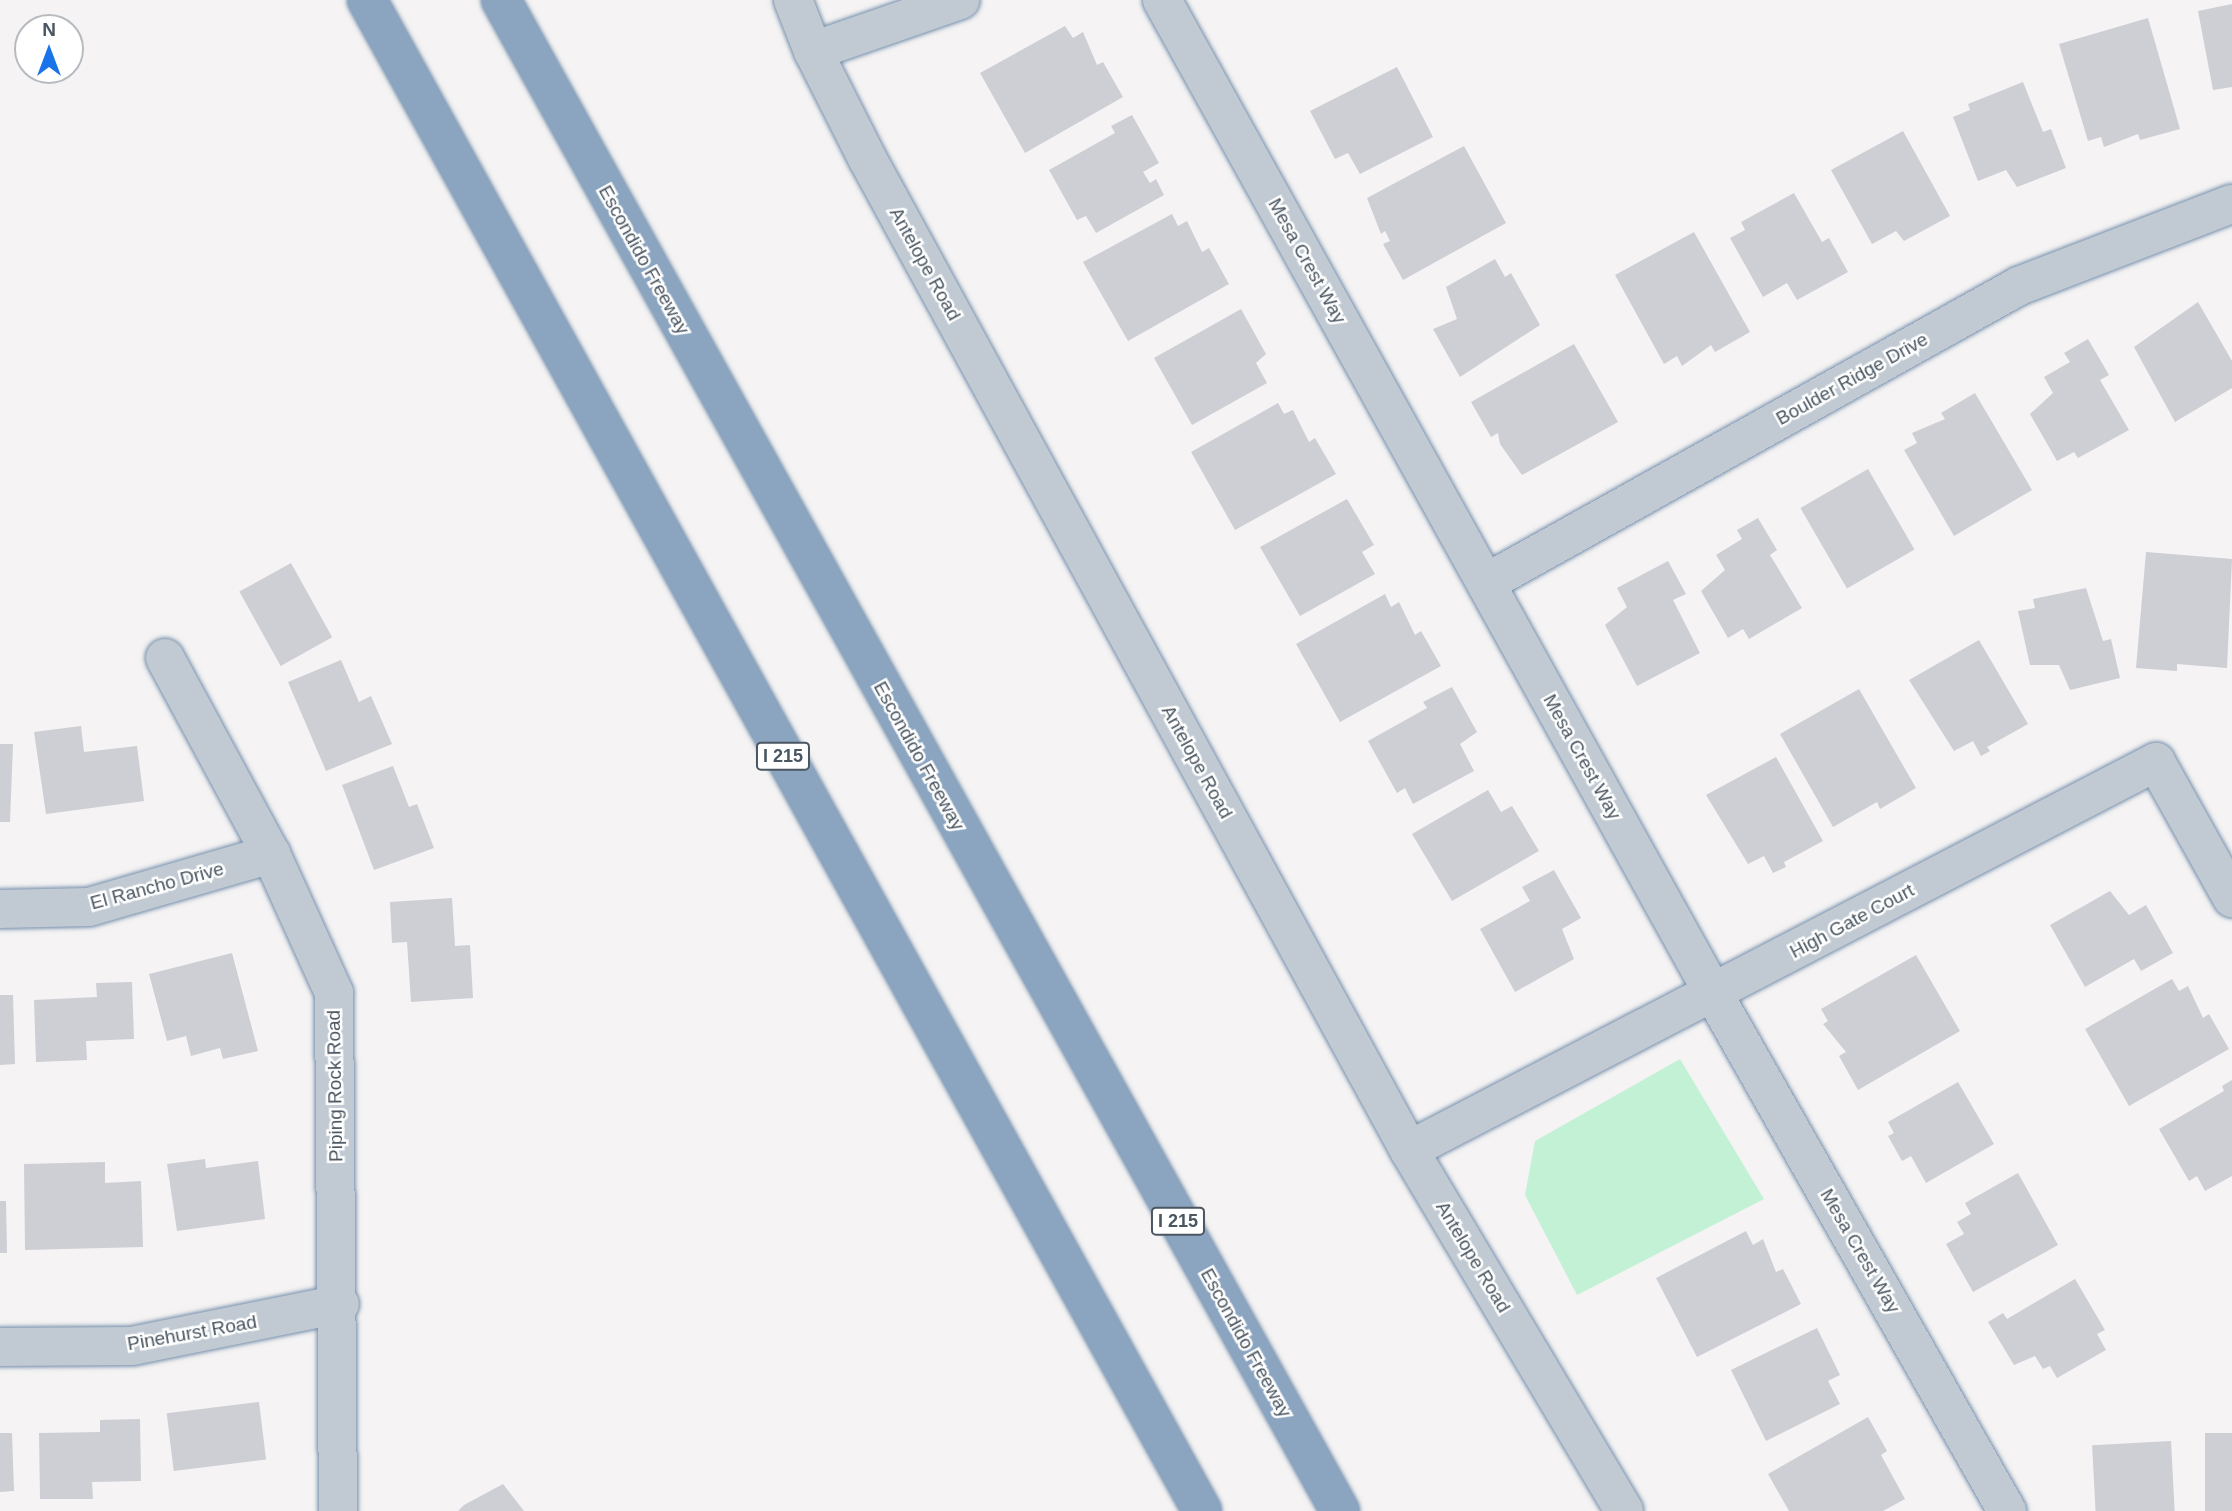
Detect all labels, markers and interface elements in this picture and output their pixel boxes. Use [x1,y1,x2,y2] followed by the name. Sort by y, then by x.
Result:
[14,14,84,84] north arrow
[42,19,56,40] text: N
[594,182,694,338] street label: Escondido Freeway
[1263,194,1351,328] street label: Mesa Crest Way
[885,203,965,325] street label: Antelope Road
[1772,328,1932,430] street label: Boulder Ridge Drive
[869,678,969,834] street label: Escondido Freeway
[1538,690,1626,824] street label: Mesa Crest Way
[1157,701,1237,823] street label: Antelope Road
[755,742,811,770] road number: I 215
[88,857,226,915] street label: El Rancho Drive
[1786,879,1918,963] street label: High Gate Court
[322,1010,348,1162] street label: Piping Rock Road
[1815,1185,1905,1317] street label: Mesa Crest Way
[1431,1197,1515,1317] street label: Antelope Road
[1150,1206,1206,1236] road number: I 215
[1196,1265,1296,1421] street label: Escondido Freeway
[126,1310,258,1356] street label: Pinehurst Road

